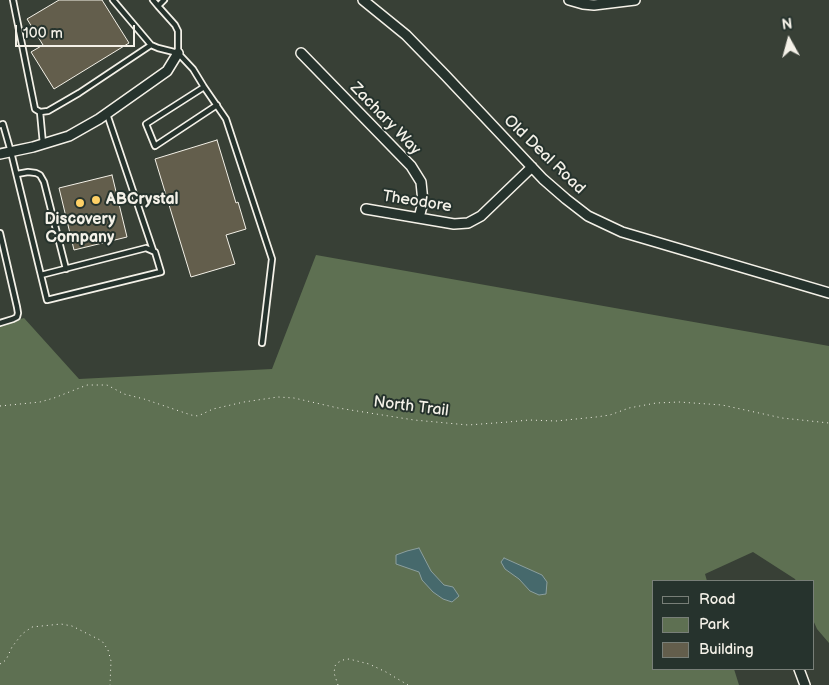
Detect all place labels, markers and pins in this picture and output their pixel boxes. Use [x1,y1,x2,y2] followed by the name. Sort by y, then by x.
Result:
[106,190,179,210] place label: ABCrystal
[90,194,102,206] marker: ABCrystal
[74,197,86,209] marker: Discovery Company
[44,210,116,248] place label: Discovery Company

